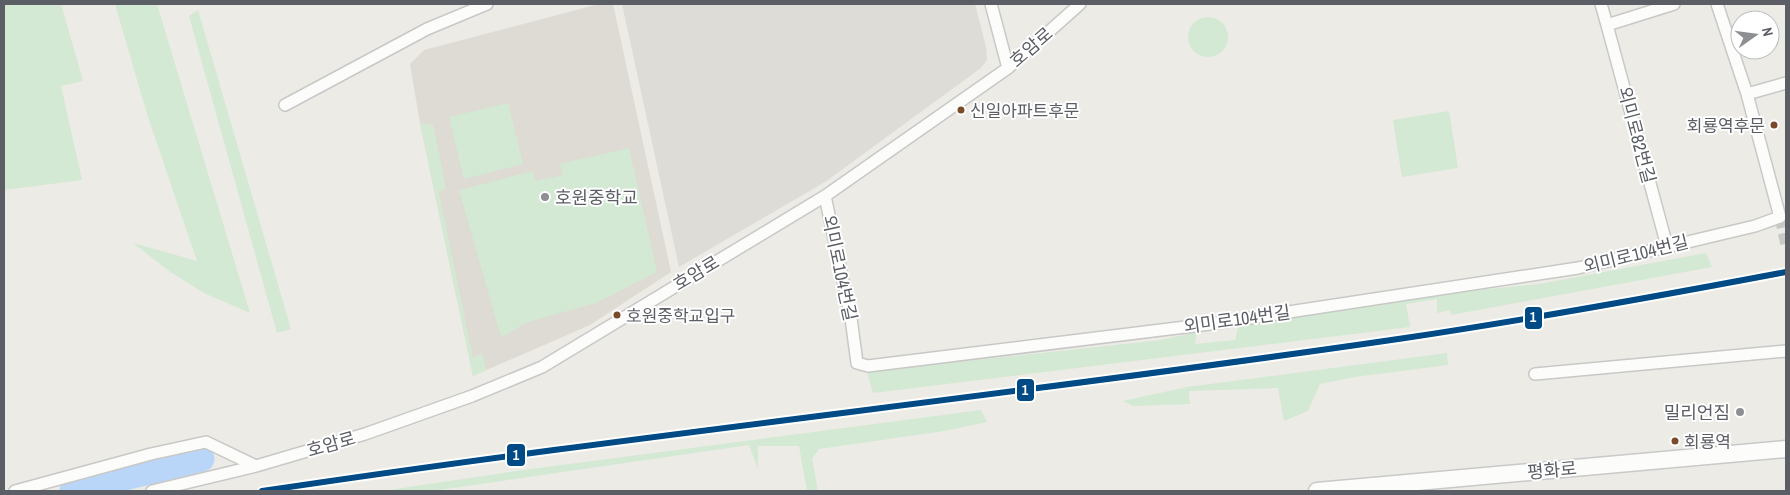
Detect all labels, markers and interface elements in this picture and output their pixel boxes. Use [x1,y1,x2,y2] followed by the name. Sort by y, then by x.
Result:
[1730,10,1780,60] north arrow
[1004,21,1058,73] street label: 호암로
[1758,26,1777,38] text: N
[1612,84,1662,186] street label: 외미로82번길
[970,99,1079,122] place label: 신일아파트후문
[956,105,966,115] marker: 신일아파트후문
[1687,114,1765,137] place label: 회룡역후문
[1769,120,1779,130] marker: 회룡역후문
[555,185,638,210] place label: 호원중학교
[539,191,551,203] marker: 호원중학교
[817,213,863,323] street label: 외미로104번길
[1581,229,1691,279] street label: 외미로104번길
[668,249,724,297] street label: 호암로
[1182,299,1292,339] street label: 외미로104번길
[626,304,735,327] place label: 호원중학교입구
[1524,306,1543,330] line badge: 1
[1530,308,1537,326] text: 1
[612,310,622,320] marker: 호원중학교입구
[1016,378,1035,402] line badge: 1
[1022,381,1029,399] text: 1
[1664,400,1730,425] place label: 밀리언짐
[1734,406,1746,418] marker: 밀리언짐
[304,425,358,463] street label: 호암로
[1684,430,1731,453] place label: 회룡역
[1670,436,1680,446] marker: 회룡역
[506,443,526,467] line badge: 1
[513,446,520,464] text: 1
[1526,455,1578,485] street label: 평화로

